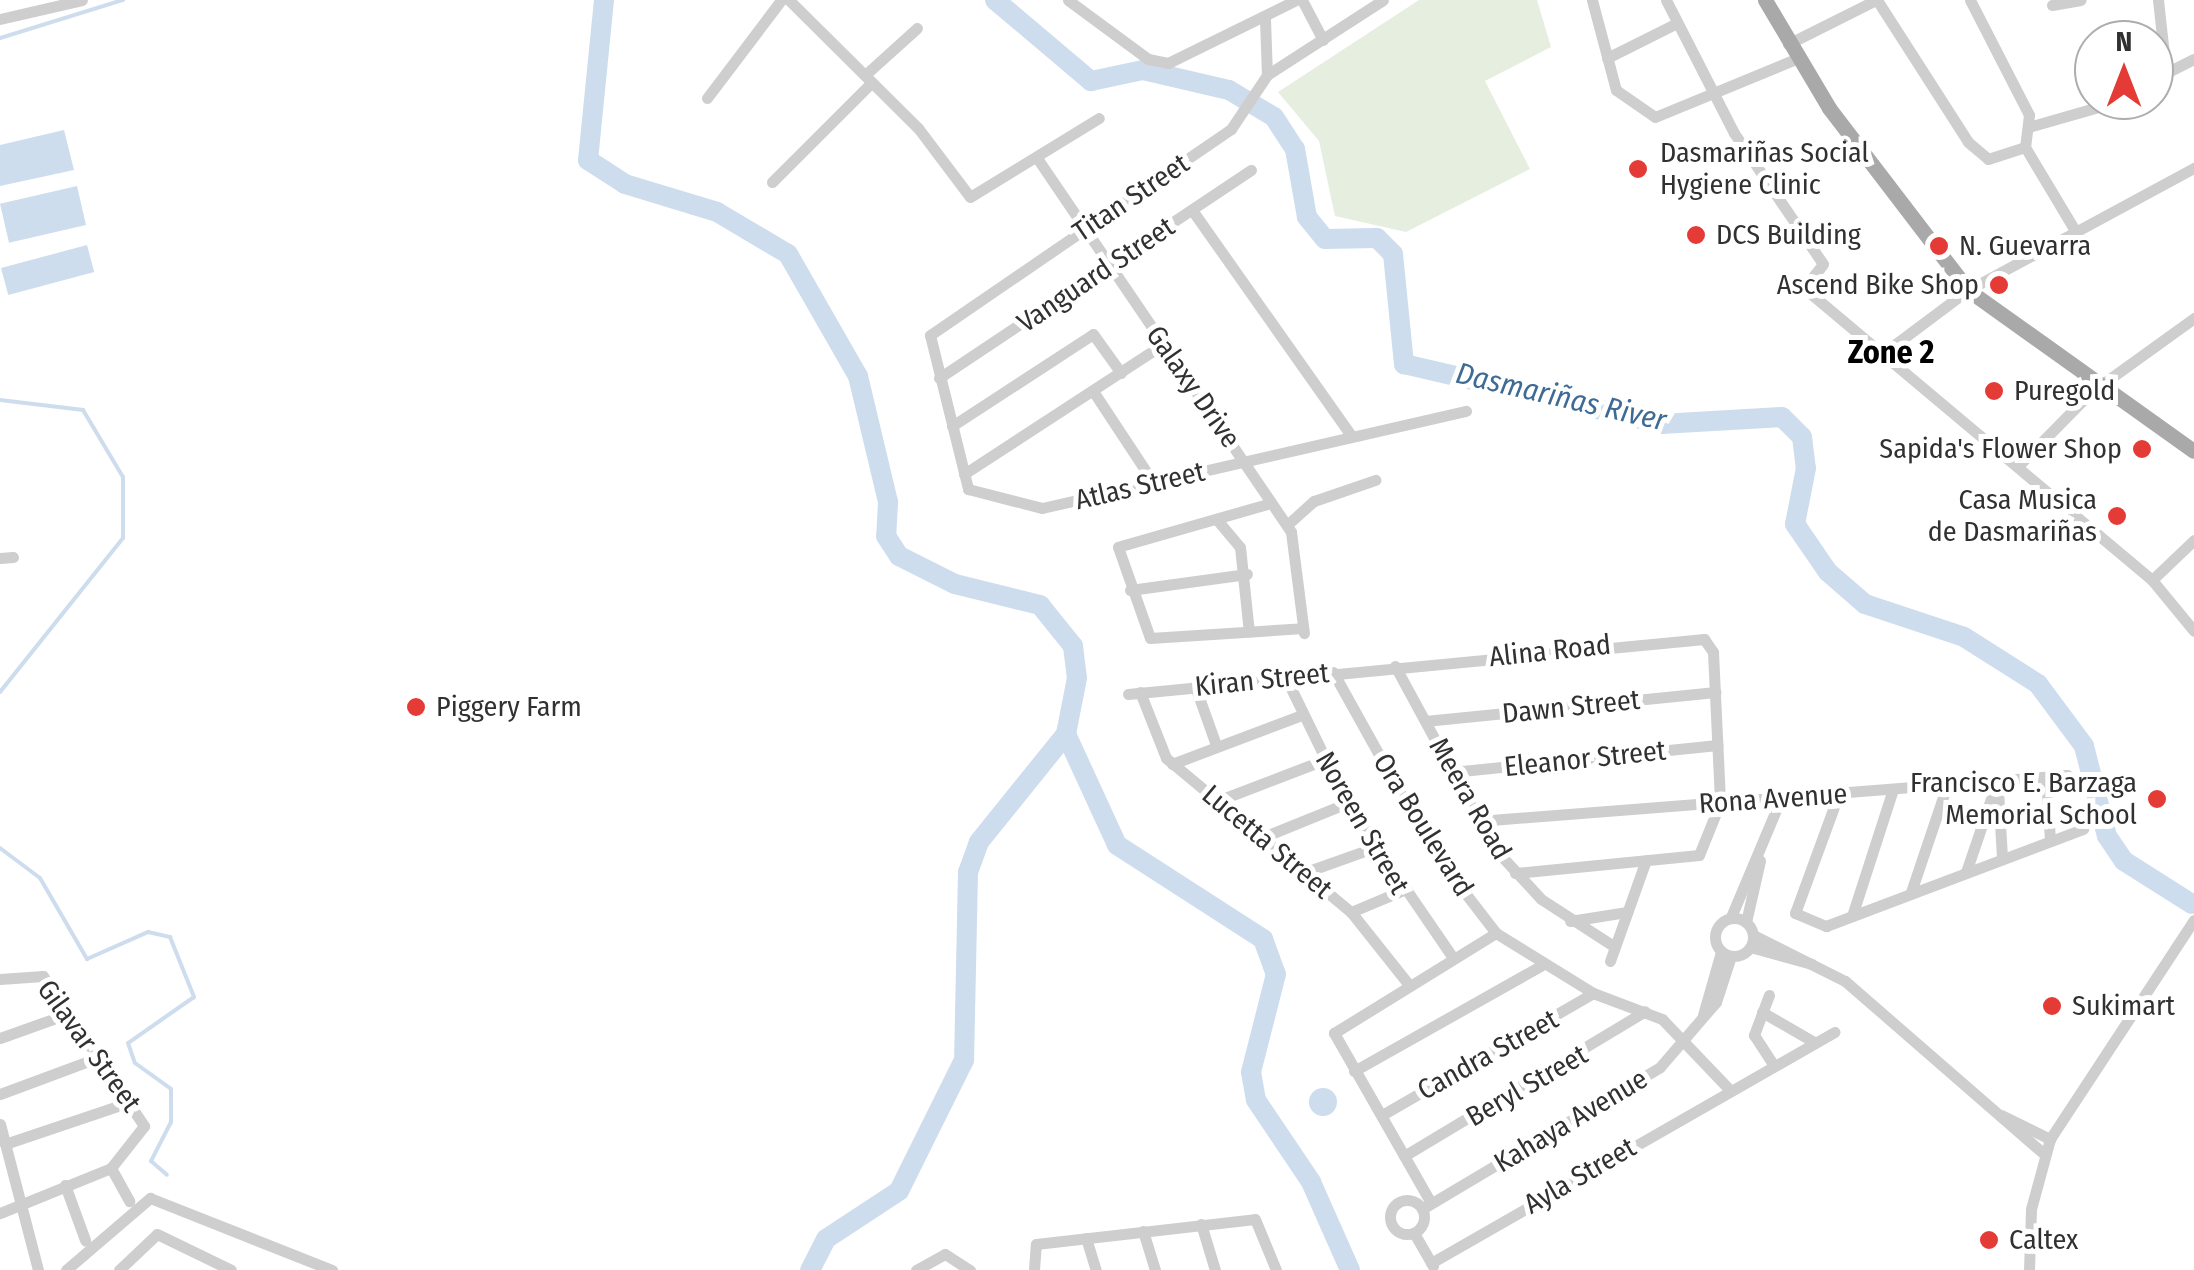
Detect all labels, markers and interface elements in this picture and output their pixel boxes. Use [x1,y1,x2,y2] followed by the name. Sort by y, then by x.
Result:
[2074,20,2174,120] north arrow
[2116,25,2132,58] text: N
[1660,136,1869,202] place label: Dasmariñas Social Hygiene Clinic
[1067,147,1195,249] street label: Titan Street
[1625,156,1651,182] marker: Dasmariñas Social Hygiene Clinic
[1011,210,1181,340] street label: Vanguard Street
[1716,218,1861,252] place label: DCS Building
[1685,224,1707,246] marker: DCS Building
[1959,229,2091,263] place label: N. Guevarra
[1928,235,1950,257] marker: N. Guevarra
[1777,268,1979,302] place label: Ascend Bike Shop
[1988,274,2010,296] marker: Ascend Bike Shop
[1139,320,1247,454] street label: Galaxy Drive
[1848,333,1934,371] district label: Zone 2
[1452,355,1670,439] water label: Dasmariñas River
[2014,374,2115,408] place label: Puregold
[1983,380,2005,402] marker: Puregold
[1879,432,2122,466] place label: Sapida's Flower Shop
[2131,438,2153,460] marker: Sapida's Flower Shop
[1072,455,1208,517] street label: Atlas Street
[1928,483,2097,549] place label: Casa Musica de Dasmariñas
[2106,505,2128,527] marker: Casa Musica de Dasmariñas
[1487,628,1613,674] street label: Alina Road
[1193,656,1331,704] street label: Kiran Street
[1501,683,1641,731] street label: Dawn Street
[436,690,582,724] place label: Piggery Farm
[405,696,427,718] marker: Piggery Farm
[1422,732,1518,866] street label: Meera Road
[1503,734,1667,784] street label: Eleanor Street
[1308,746,1416,900] street label: Noreen Street
[1366,747,1480,903] street label: Ora Boulevard
[1910,766,2137,832] place label: Francisco E. Barzaga Memorial School
[1698,777,1848,821] street label: Rona Avenue
[1195,778,1339,906] street label: Lucetta Street
[2146,788,2168,810] marker: Francisco E. Barzaga Memorial School
[30,974,148,1118] street label: Gilavar Street
[2072,989,2175,1023] place label: Sukimart
[2041,995,2063,1017] marker: Sukimart
[1412,1003,1564,1107] street label: Candra Street
[1460,1038,1594,1134] street label: Beryl Street
[1488,1062,1654,1180] street label: Kahaya Avenue
[1518,1131,1642,1221] street label: Ayla Street
[2009,1223,2078,1257] place label: Caltex
[1978,1229,2000,1251] marker: Caltex

